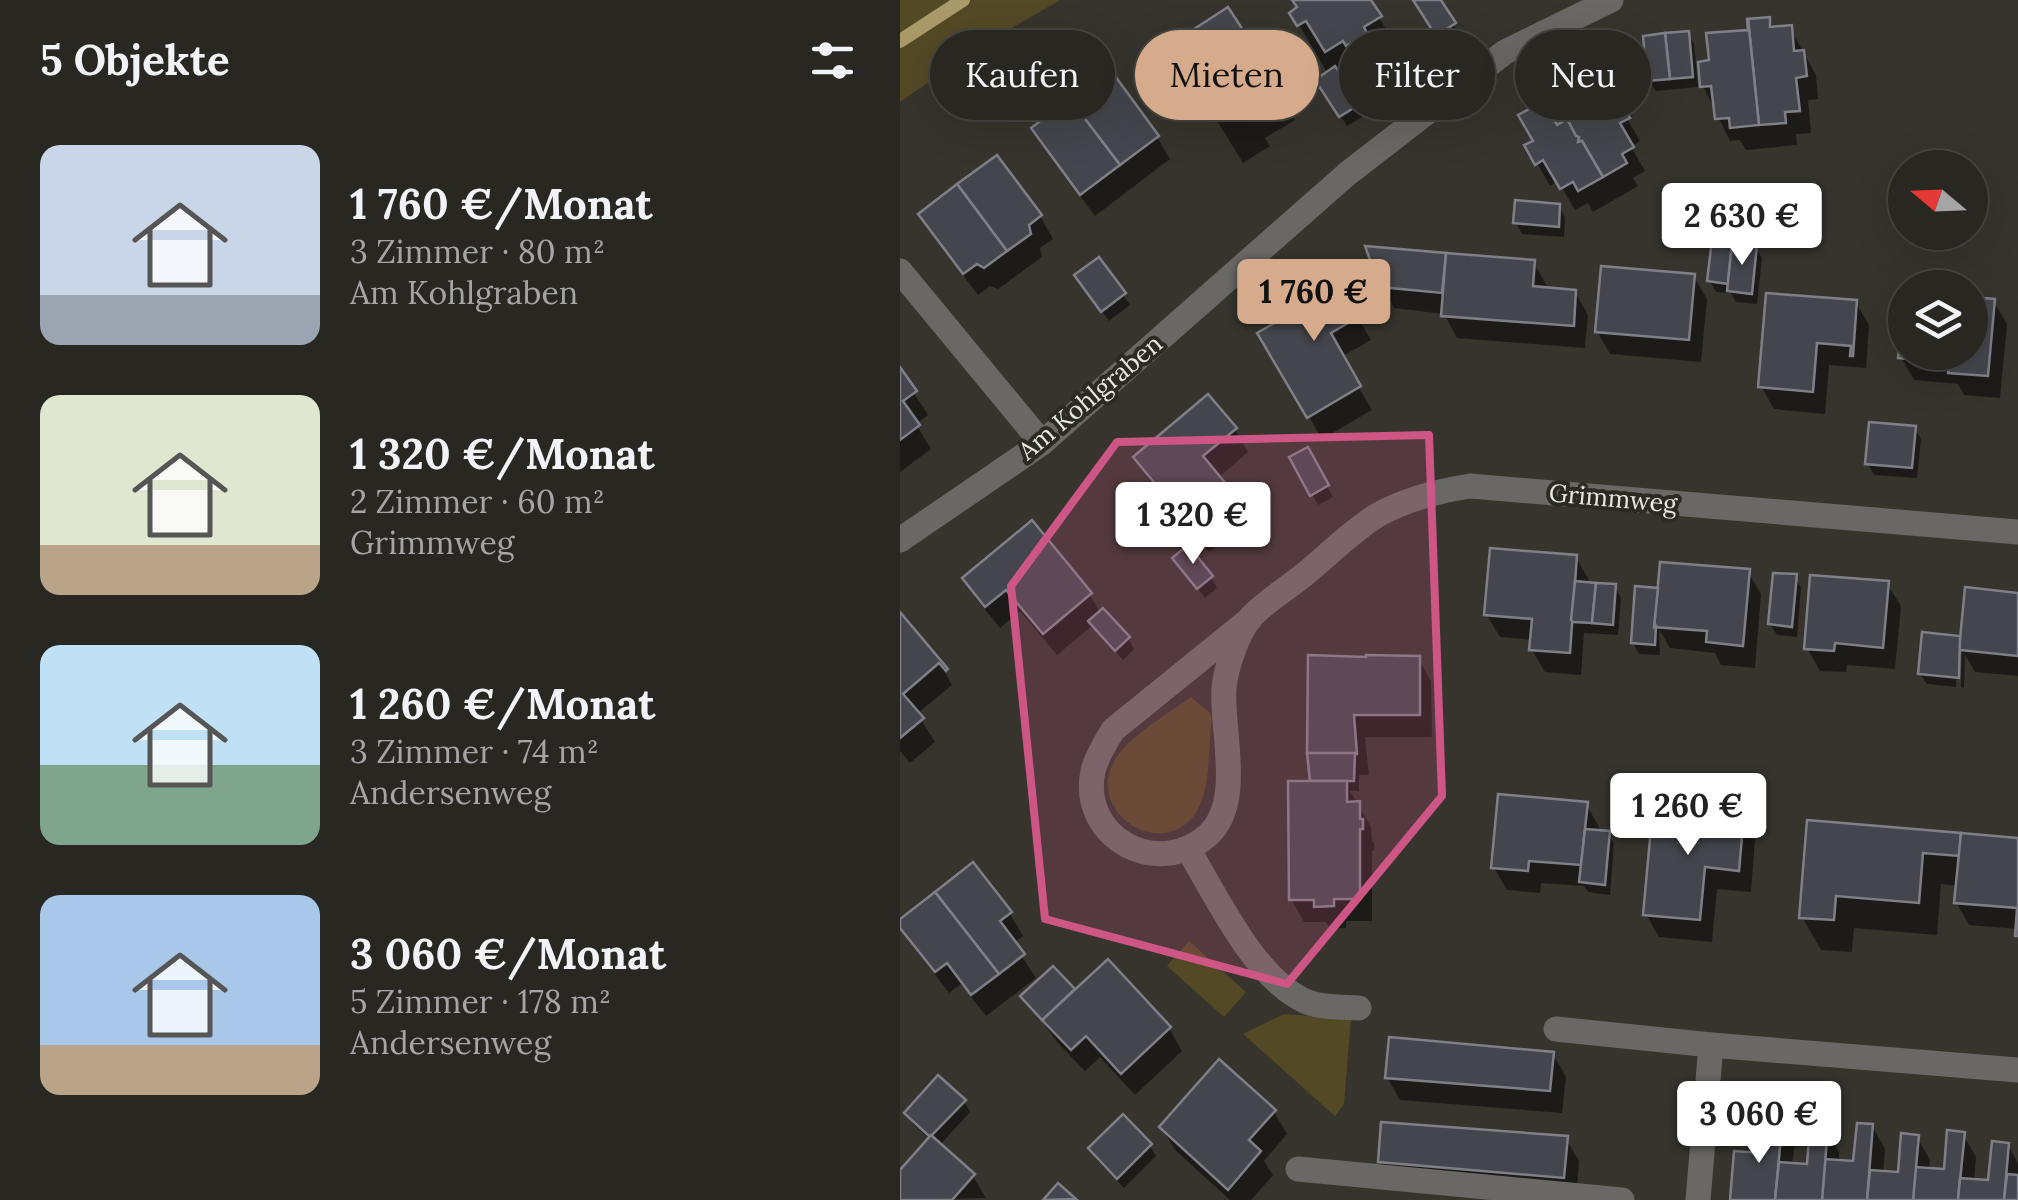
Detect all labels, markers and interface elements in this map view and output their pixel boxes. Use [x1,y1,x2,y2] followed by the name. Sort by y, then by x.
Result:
[930,30,1115,120] chip: Kaufen
[1135,30,1319,120] chip: Mieten
[1339,30,1495,120] chip: Filter
[1515,30,1651,120] chip: Neu
[40,33,230,87] text: 5 Objekte
[805,33,860,88] icon: filters
[1888,150,1988,250] north arrow
[1888,150,1988,370] map controls
[350,177,653,231] text: 1 760 €/Monat
[1650,183,1834,268] pin: 2 630 €
[120,185,240,305] icon: home
[1684,195,1800,236] text: 2 630 €
[350,231,605,272] text: 3 Zimmer · 80 m²
[1222,259,1406,344] pin: 1 760 €
[1888,270,1988,370] button: layers
[1259,271,1369,312] text: 1 760 €
[350,272,578,313] text: Am Kohlgraben
[1011,327,1169,467] street label: Am Kohlgraben
[350,427,655,481] text: 1 320 €/Monat
[120,435,240,555] icon: home
[1548,476,1680,520] street label: Grimmweg
[350,481,605,522] text: 2 Zimmer · 60 m²
[1101,482,1285,567] pin: 1 320 €
[1137,494,1249,535] text: 1 320 €
[350,522,515,563] text: Grimmweg
[350,677,655,731] text: 1 260 €/Monat
[120,685,240,805] icon: home
[350,731,599,772] text: 3 Zimmer · 74 m²
[350,772,551,813] text: Andersenweg
[1596,773,1780,858] pin: 1 260 €
[1632,785,1744,826] text: 1 260 €
[350,927,666,981] text: 3 060 €/Monat
[120,935,240,1055] icon: home
[350,981,611,1022] text: 5 Zimmer · 178 m²
[350,1022,551,1063] text: Andersenweg
[1667,1081,1851,1166] pin: 3 060 €
[1699,1093,1819,1134] text: 3 060 €

